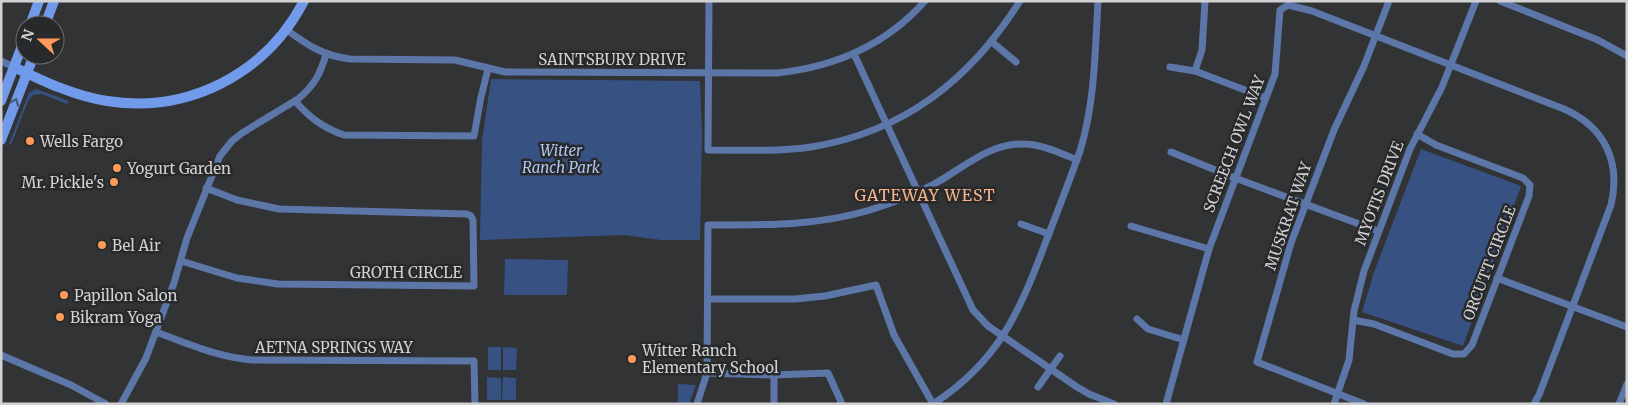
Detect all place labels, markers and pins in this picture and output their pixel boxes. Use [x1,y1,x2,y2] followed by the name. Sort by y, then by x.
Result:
[39,132,123,151] place label: Wells Fargo
[24,135,36,147] marker: Wells Fargo
[126,159,231,178] place label: Yogurt Garden
[111,162,123,174] marker: Yogurt Garden
[22,173,104,192] place label: Mr. Pickle's
[108,176,120,188] marker: Mr. Pickle's
[112,236,161,255] place label: Bel Air
[96,239,108,251] marker: Bel Air
[74,286,177,305] place label: Papillon Salon
[58,289,70,301] marker: Papillon Salon
[70,308,162,327] place label: Bikram Yoga
[54,311,66,323] marker: Bikram Yoga
[641,341,779,377] place label: Witter Ranch Elementary School
[626,353,638,365] marker: Witter Ranch Elementary School

